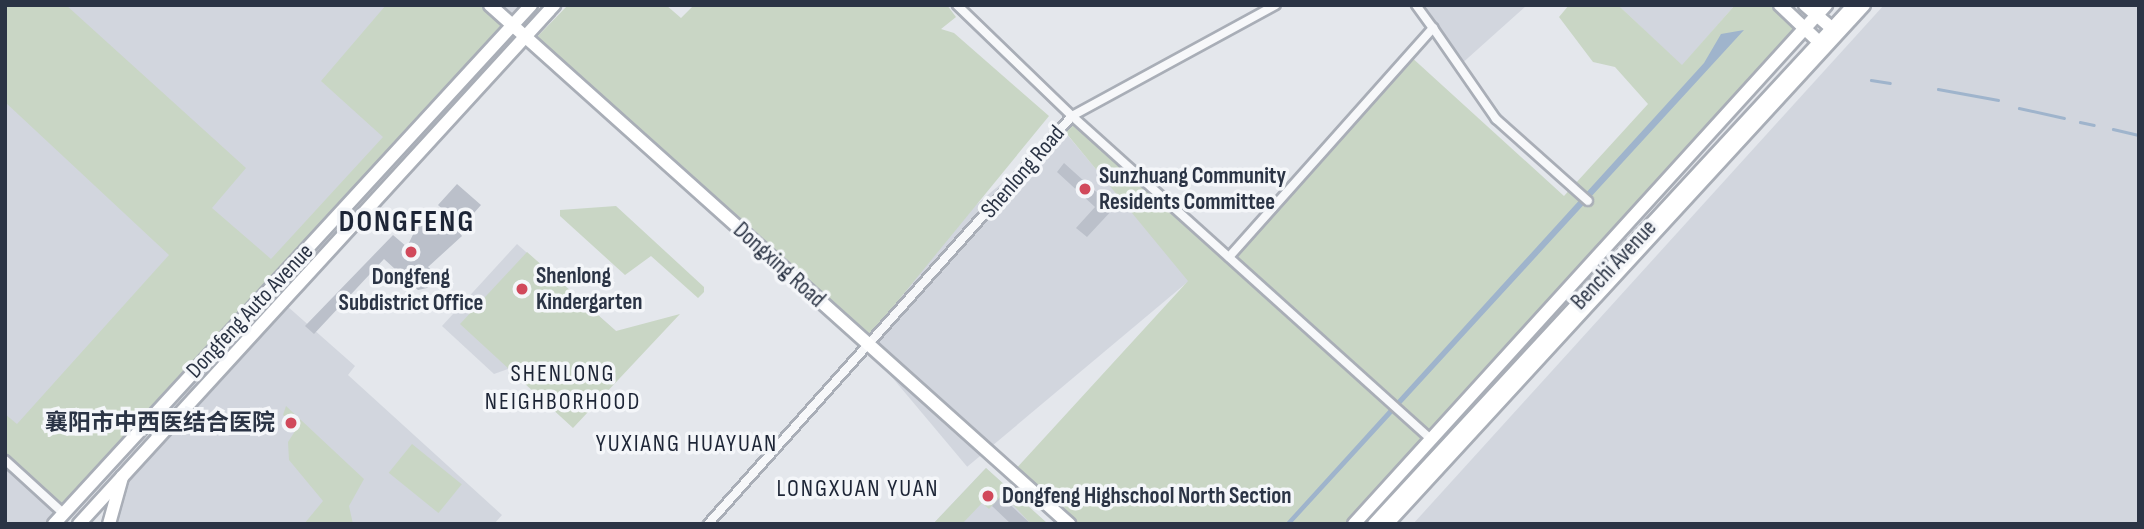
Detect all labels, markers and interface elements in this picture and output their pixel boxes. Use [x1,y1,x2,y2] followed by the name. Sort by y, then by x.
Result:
[975,120,1071,224] street label: Shenlong Road
[1099,162,1286,216] place label: Sunzhuang Community Residents Committee
[1077,181,1093,197] marker: Sunzhuang Community Residents Committee
[340,204,474,240] district label: DONGFENG
[1566,214,1662,316] street label: Benchi Avenue
[727,217,831,313] street label: Dongxing Road
[181,238,319,384] street label: Dongfeng Auto Avenue
[403,244,419,260] marker: Dongfeng Subdistrict Office
[536,262,643,316] place label: Shenlong Kindergarten
[339,263,483,317] place label: Dongfeng Subdistrict Office
[514,281,530,297] marker: Shenlong Kindergarten
[486,360,640,416] district label: SHENLONG NEIGHBORHOOD
[45,409,275,437] place label: 襄阳市中西医结合医院
[281,413,301,433] marker: 襄阳市中西医结合医院
[598,430,776,458] district label: YUXIANG HUAYUAN
[778,475,938,503] district label: LONGXUAN YUAN
[1002,482,1291,510] place label: Dongfeng Highschool North Section
[980,488,996,504] marker: Dongfeng Highschool North Section

